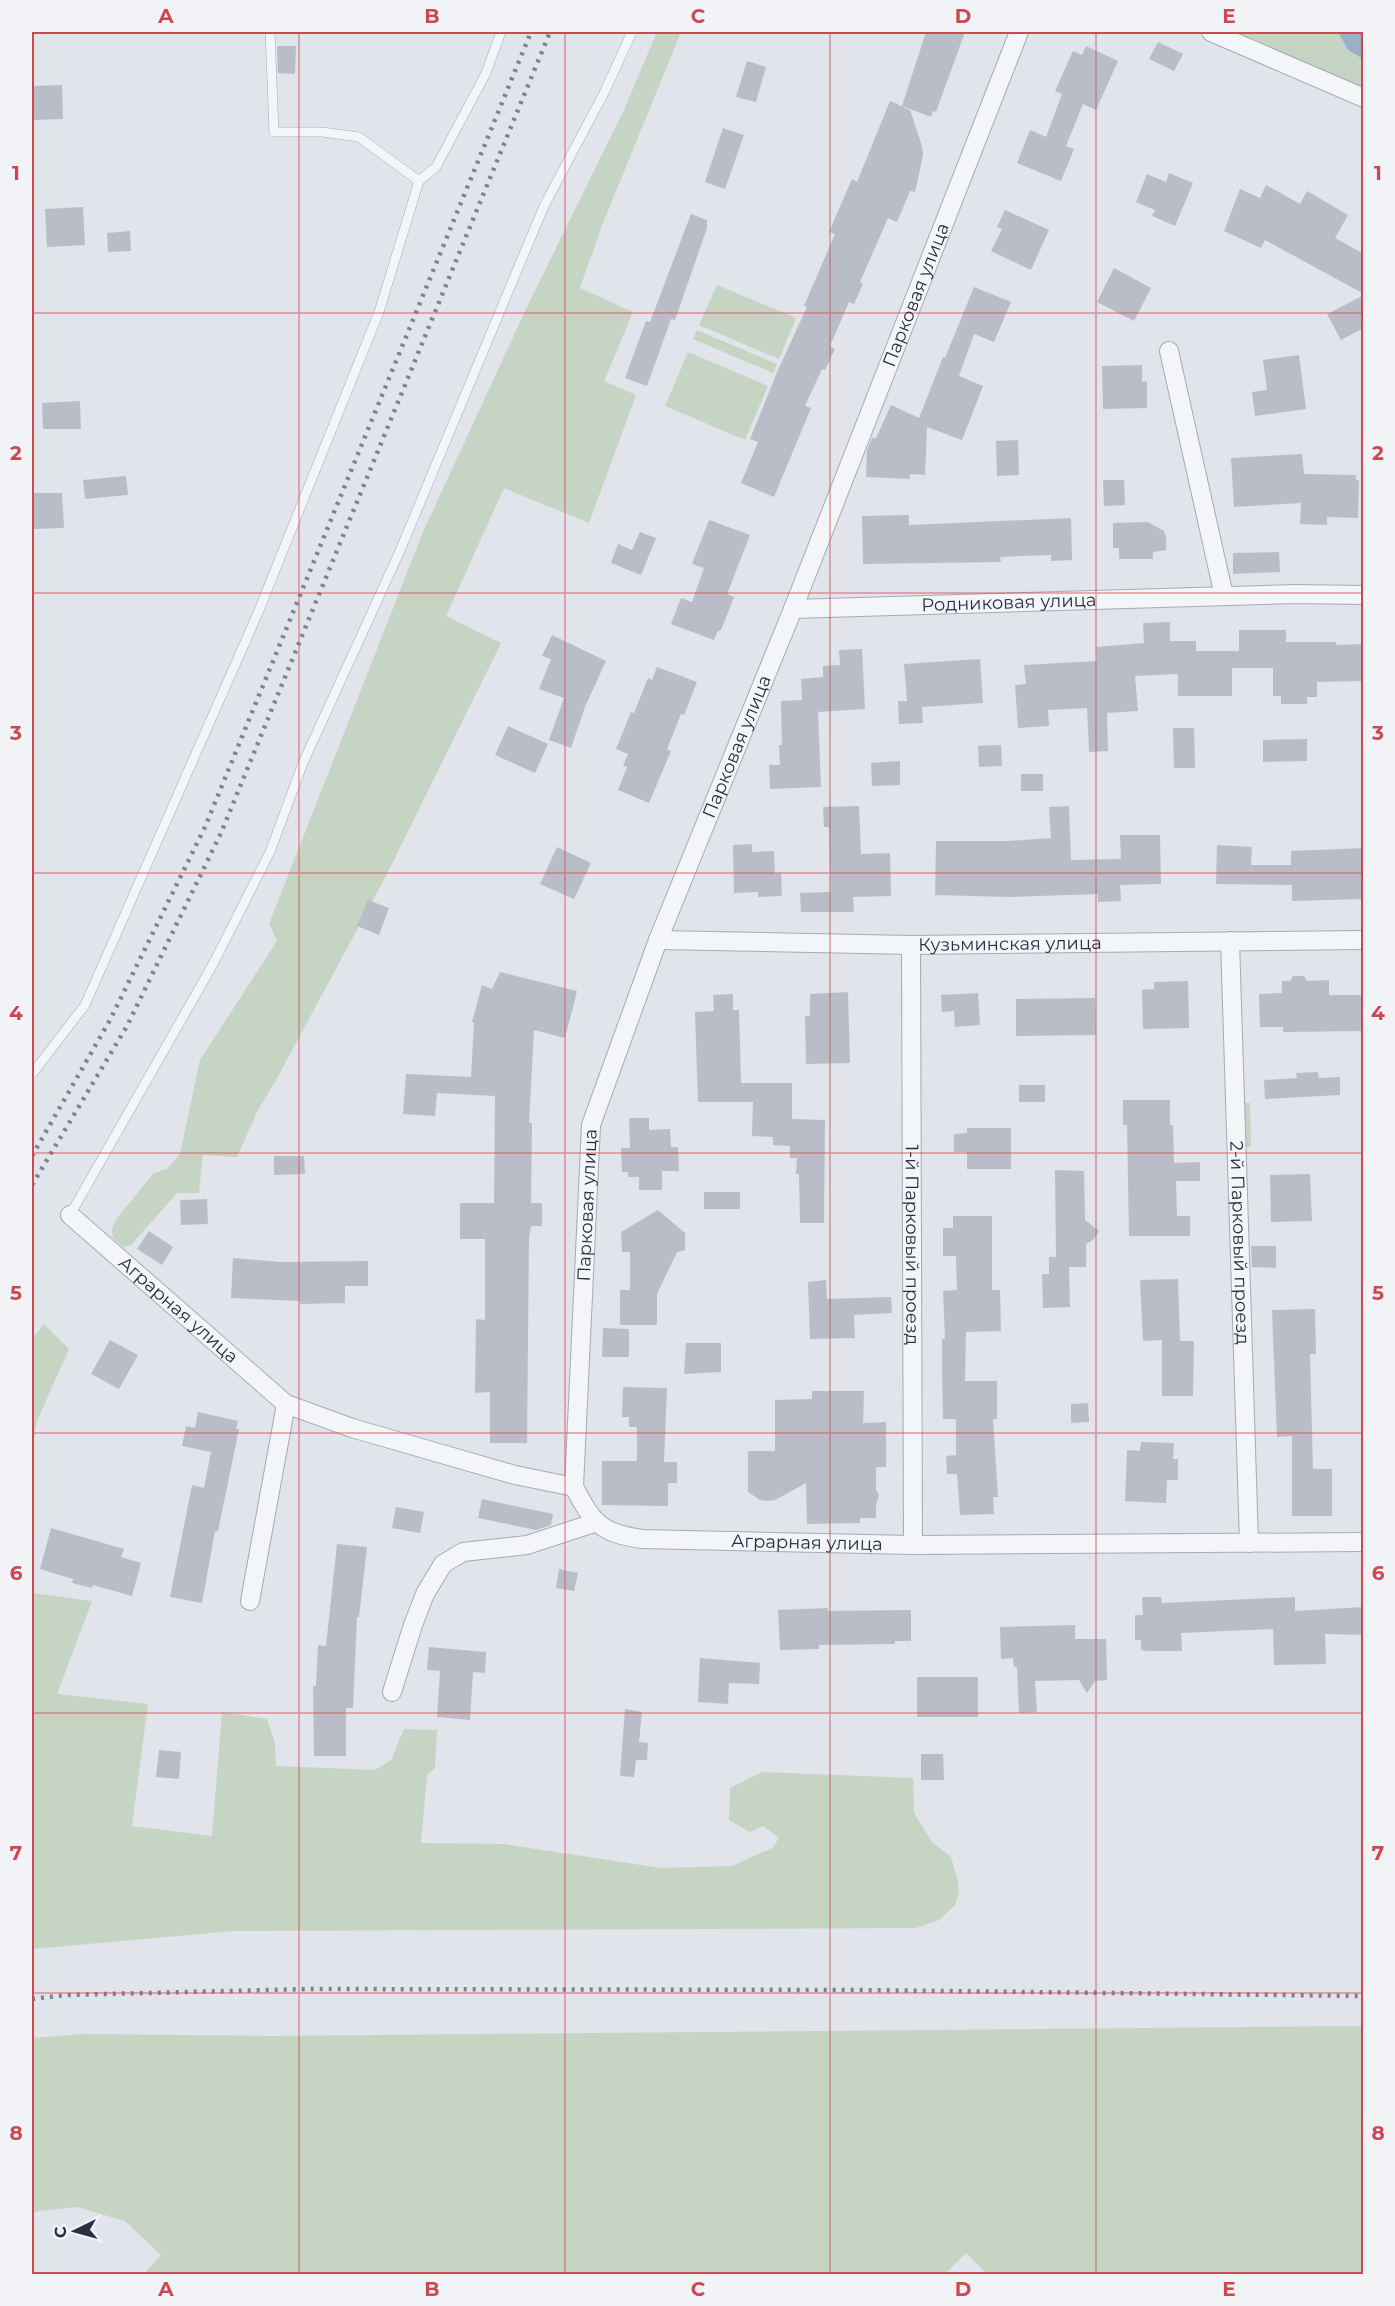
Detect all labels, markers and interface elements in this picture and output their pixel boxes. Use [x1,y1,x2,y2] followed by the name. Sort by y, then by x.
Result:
[157,4,174,28] text: A
[424,4,440,28] text: B
[691,4,706,28] text: C
[955,4,971,28] text: D
[1222,4,1236,28] text: E
[12,161,20,185] text: 1
[1374,161,1382,185] text: 1
[878,220,954,370] street label: Парковая улица
[10,441,22,465] text: 2
[1372,441,1384,465] text: 2
[921,589,1097,616] street label: Родниковая улица
[698,672,776,821] street label: Парковая улица
[9,721,22,745] text: 3
[1371,721,1384,745] text: 3
[918,932,1102,956] street label: Кузьминская улица
[9,1001,23,1025] text: 4
[1371,1001,1385,1025] text: 4
[573,1129,602,1282] street label: Парковая улица
[1225,1141,1254,1345] street label: 2-й Парковый проезд
[901,1145,923,1346] street label: 1-й Парковый проезд
[114,1252,243,1368] street label: Аграрная улица
[10,1281,22,1305] text: 5
[1372,1281,1384,1305] text: 5
[731,1530,883,1555] street label: Аграрная улица
[10,1561,23,1585] text: 6
[1372,1561,1385,1585] text: 6
[10,1841,22,1865] text: 7
[1372,1841,1384,1865] text: 7
[9,2121,23,2145] text: 8
[1371,2121,1385,2145] text: 8
[45,2201,105,2261] north arrow
[51,2225,71,2239] text: С
[157,2277,174,2301] text: A
[424,2277,440,2301] text: B
[691,2277,706,2301] text: C
[955,2277,971,2301] text: D
[1222,2277,1236,2301] text: E

